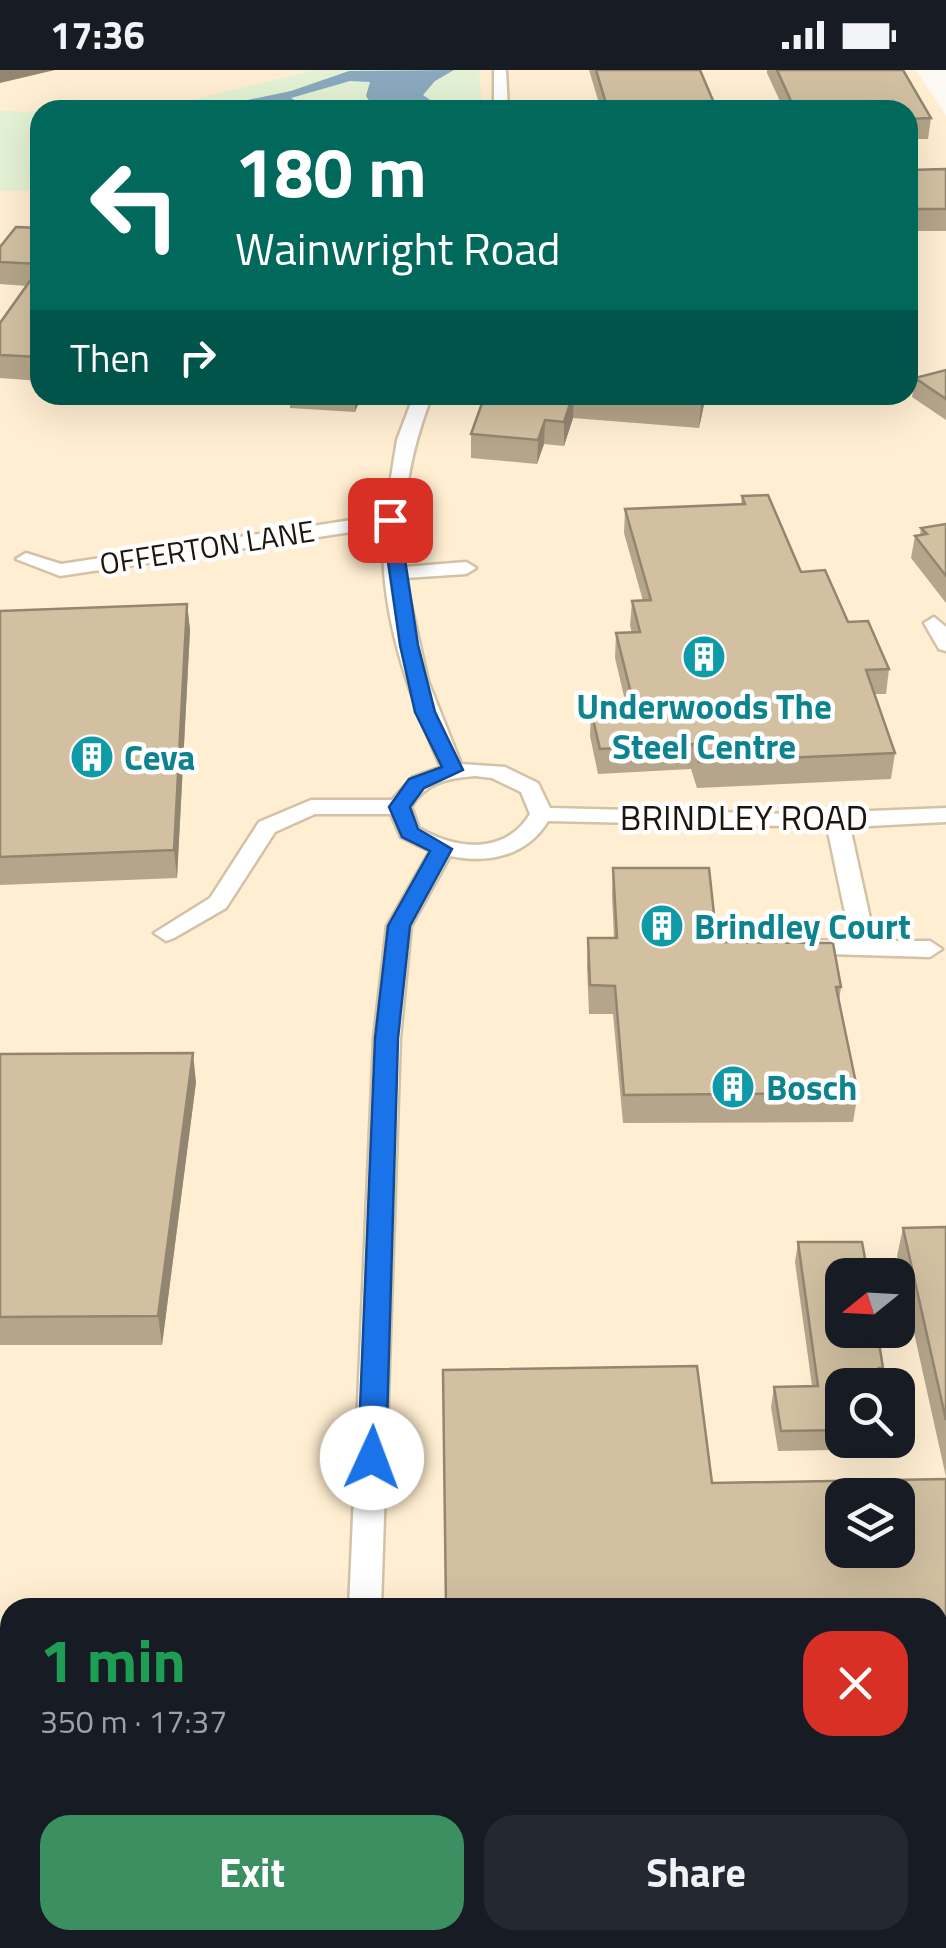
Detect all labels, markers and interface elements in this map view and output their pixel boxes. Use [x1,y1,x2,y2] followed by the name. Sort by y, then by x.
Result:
[50,6,145,64] text: 17:36
[235,118,427,224] text: 180 m
[70,140,200,270] icon: left
[235,214,561,282] text: Wainwright Road
[70,329,150,387] text: Then
[170,330,225,385] icon: right
[348,478,433,563] pin
[363,493,418,548] icon: arrive
[96,507,318,587] street label: OFFERTON LANE
[681,634,727,680] building icon: Underwoods The Steel Centre
[576,679,832,773] place label: Underwoods The Steel Centre
[124,730,195,784] place label: Ceva
[69,734,115,780] building icon: Ceva
[620,790,868,844] street label: BRINDLEY ROAD
[694,899,911,953] place label: Brindley Court
[639,903,685,949] building icon: Brindley Court
[766,1060,857,1114] place label: Bosch
[710,1064,756,1110] building icon: Bosch
[825,1258,915,1348] north arrow
[825,1258,915,1568] map controls
[825,1368,915,1458] button: search
[320,1406,424,1510] position arrow
[825,1478,915,1568] button: layers
[40,1614,186,1705] text: 1 min
[803,1631,908,1736] button: close
[40,1697,227,1745] text: 350 m · 17:37
[40,1815,464,1930] button: Exit
[484,1815,908,1930] button: Share

